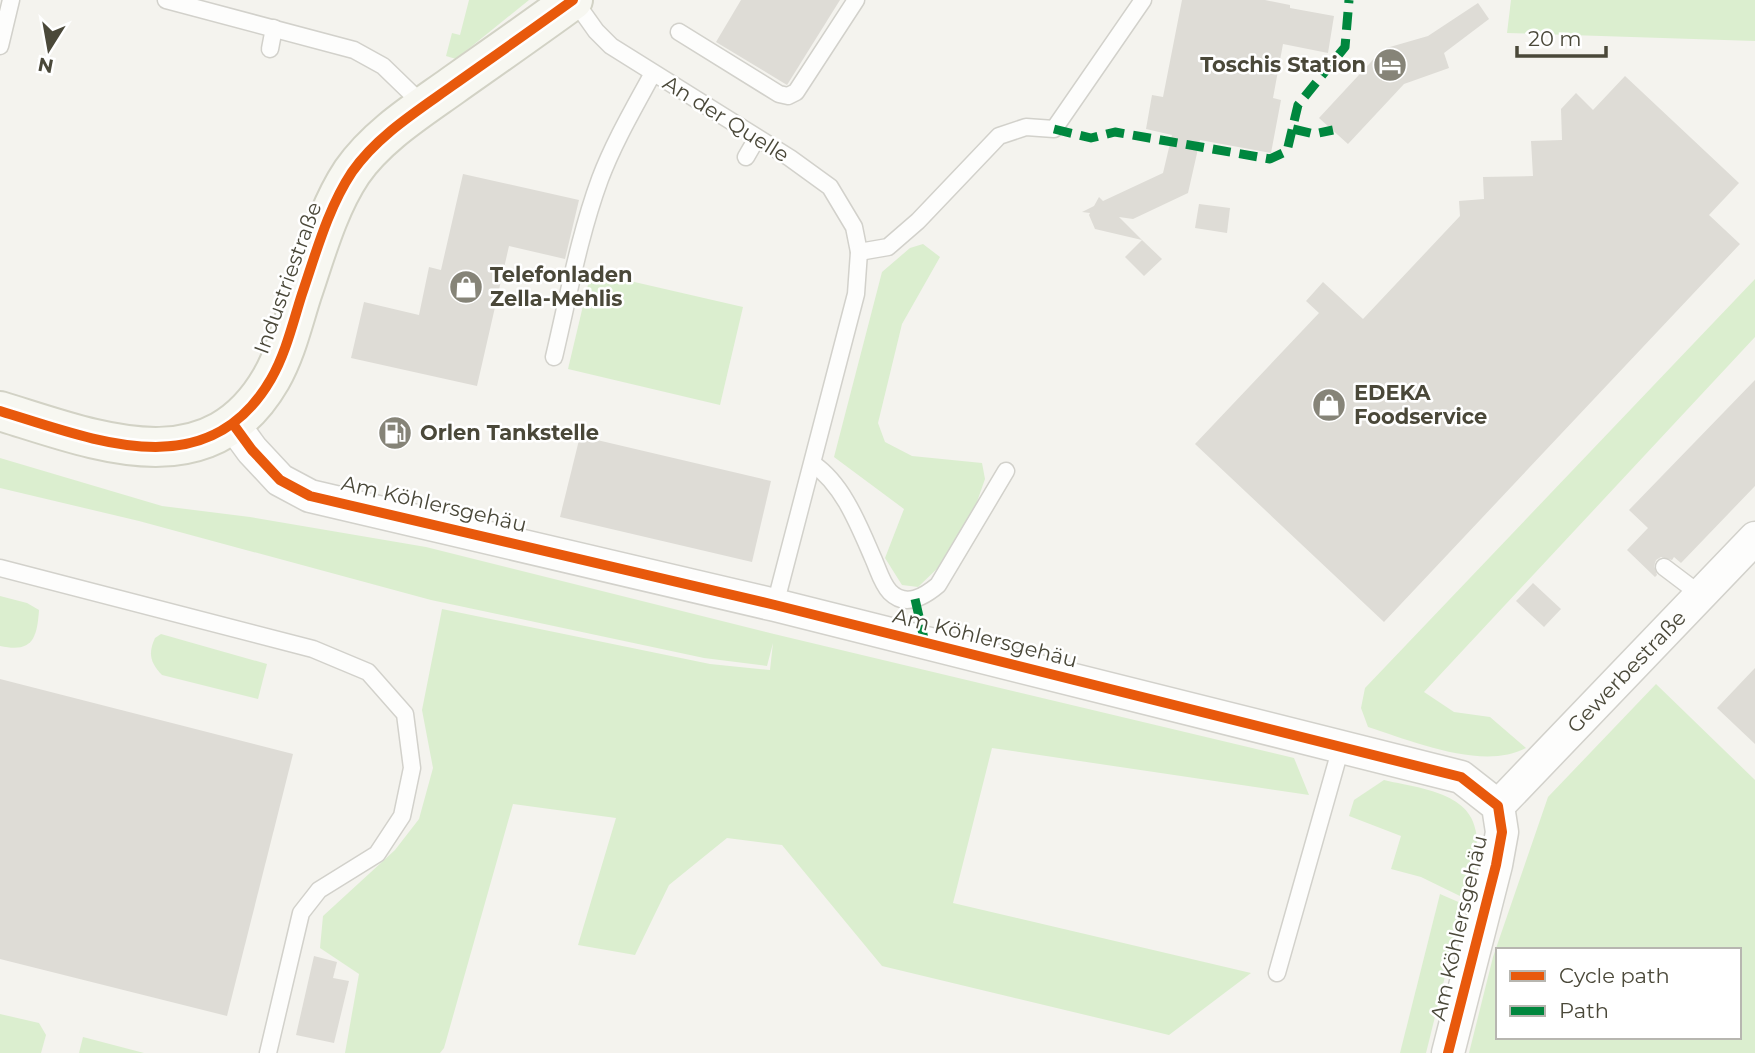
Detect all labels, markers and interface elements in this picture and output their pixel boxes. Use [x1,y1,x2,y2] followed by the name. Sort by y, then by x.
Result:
[14,14,84,84] north arrow
[1517,14,1606,58] scale bar
[1528,26,1582,51] text: 20 m
[1371,46,1409,84] hotel icon: Toschis Station
[36,52,56,78] text: N
[1200,52,1366,77] place label: Toschis Station
[659,70,794,167] street label: An der Quelle
[248,199,327,357] street label: Industriestraße
[490,262,633,311] place label: Telefonladen Zella-Mehlis
[447,268,485,306] shop icon: Telefonladen Zella-Mehlis
[1354,380,1487,429] place label: EDEKA Foodservice
[1310,386,1348,424] shop icon: EDEKA Foodservice
[376,414,414,452] fuel station icon: Orlen Tankstelle
[420,420,599,445] place label: Orlen Tankstelle
[339,470,529,537] street label: Am Köhlersgehäu
[890,602,1080,673] street label: Am Köhlersgehäu
[1562,605,1691,738] street label: Gewerbestraße
[1425,833,1492,1023] street label: Am Köhlersgehäu
[1496,948,1741,1039] legend
[1559,963,1670,988] text: Cycle path
[1559,998,1609,1023] text: Path

